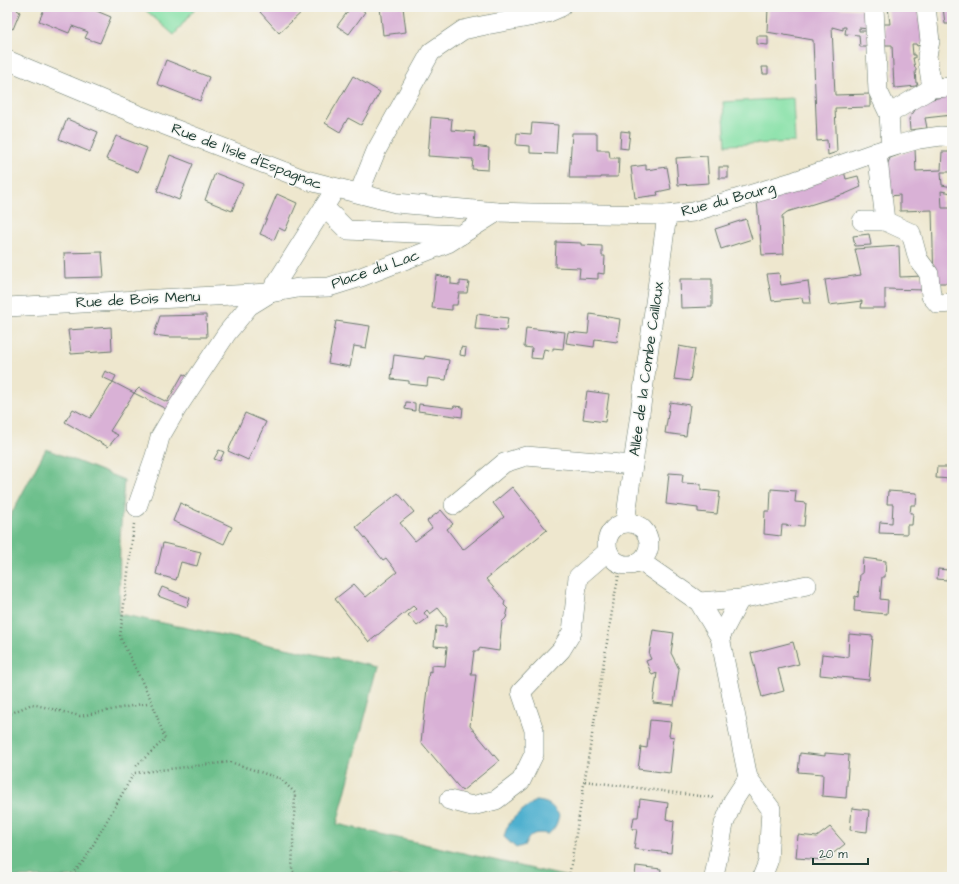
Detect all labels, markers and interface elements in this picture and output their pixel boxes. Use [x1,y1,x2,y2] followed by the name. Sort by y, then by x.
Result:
[168,118,326,196] street label: Rue de l'Isle d'Espagnac
[679,177,778,223] street label: Rue du Bourg
[328,244,423,294] street label: Place du Lac
[624,280,669,458] street label: Allée de la Combe Cailloux
[75,286,201,313] street label: Rue de Bois Menu
[813,840,868,866] scale bar
[819,846,848,863] text: 20 m

